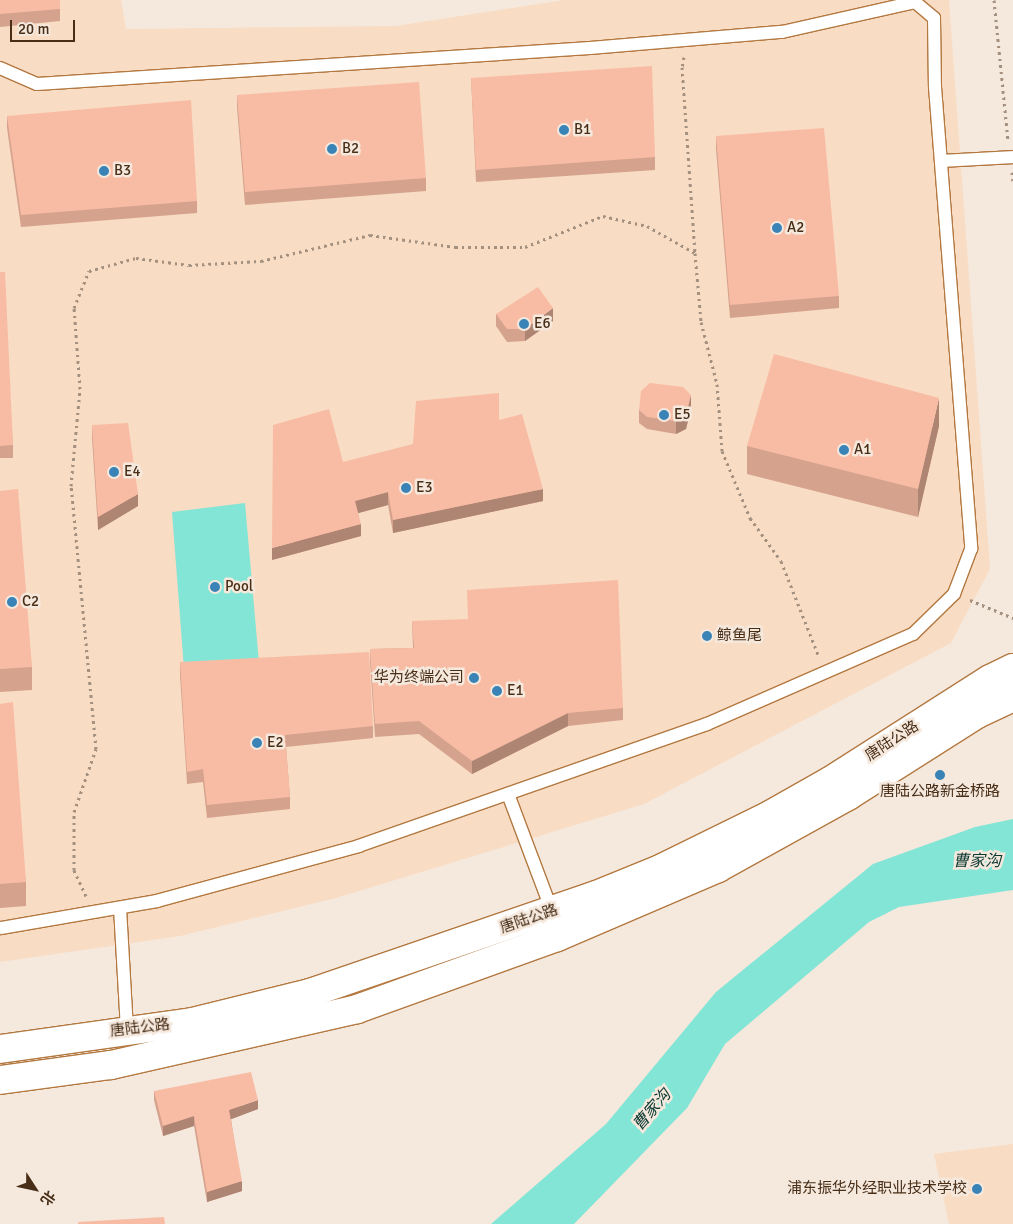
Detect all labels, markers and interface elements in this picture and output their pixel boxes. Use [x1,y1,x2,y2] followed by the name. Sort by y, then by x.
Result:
[12,10,78,42] scale bar
[18,20,49,38] text: 20 m
[574,121,591,139] place label: B1
[558,124,570,136] marker: B1
[342,140,359,158] place label: B2
[326,143,338,155] marker: B2
[114,162,131,180] place label: B3
[98,165,110,177] marker: B3
[787,219,804,237] place label: A2
[771,222,783,234] marker: A2
[534,315,551,333] place label: E6
[518,318,530,330] marker: E6
[674,406,691,424] place label: E5
[658,409,670,421] marker: E5
[854,441,871,459] place label: A1
[838,444,850,456] marker: A1
[124,463,141,481] place label: E4
[108,466,120,478] marker: E4
[416,479,433,497] place label: E3
[400,482,412,494] marker: E3
[225,578,253,596] place label: Pool
[209,581,221,593] marker: Pool
[22,593,39,611] place label: C2
[6,596,18,608] marker: C2
[717,627,762,645] place label: 鲸鱼尾
[701,630,713,642] marker: 鲸鱼尾
[374,669,464,687] place label: 华为终端公司
[468,672,480,684] marker: 华为终端公司
[507,682,524,700] place label: E1
[491,685,503,697] marker: E1
[862,717,922,765] street label: 唐陆公路
[267,734,284,752] place label: E2
[251,737,263,749] marker: E2
[934,769,946,781] marker: 唐陆公路新金桥路
[880,783,1000,801] place label: 唐陆公路新金桥路
[953,851,1001,871] water label: 曹家沟
[498,901,560,937] street label: 唐陆公路
[109,1015,171,1041] street label: 唐陆公路
[629,1086,675,1134] water label: 曹家沟
[10,1164,60,1214] north arrow
[787,1180,967,1198] place label: 浦东振华外经职业技术学校
[971,1183,983,1195] marker: 浦东振华外经职业技术学校
[37,1187,59,1208] text: 北

